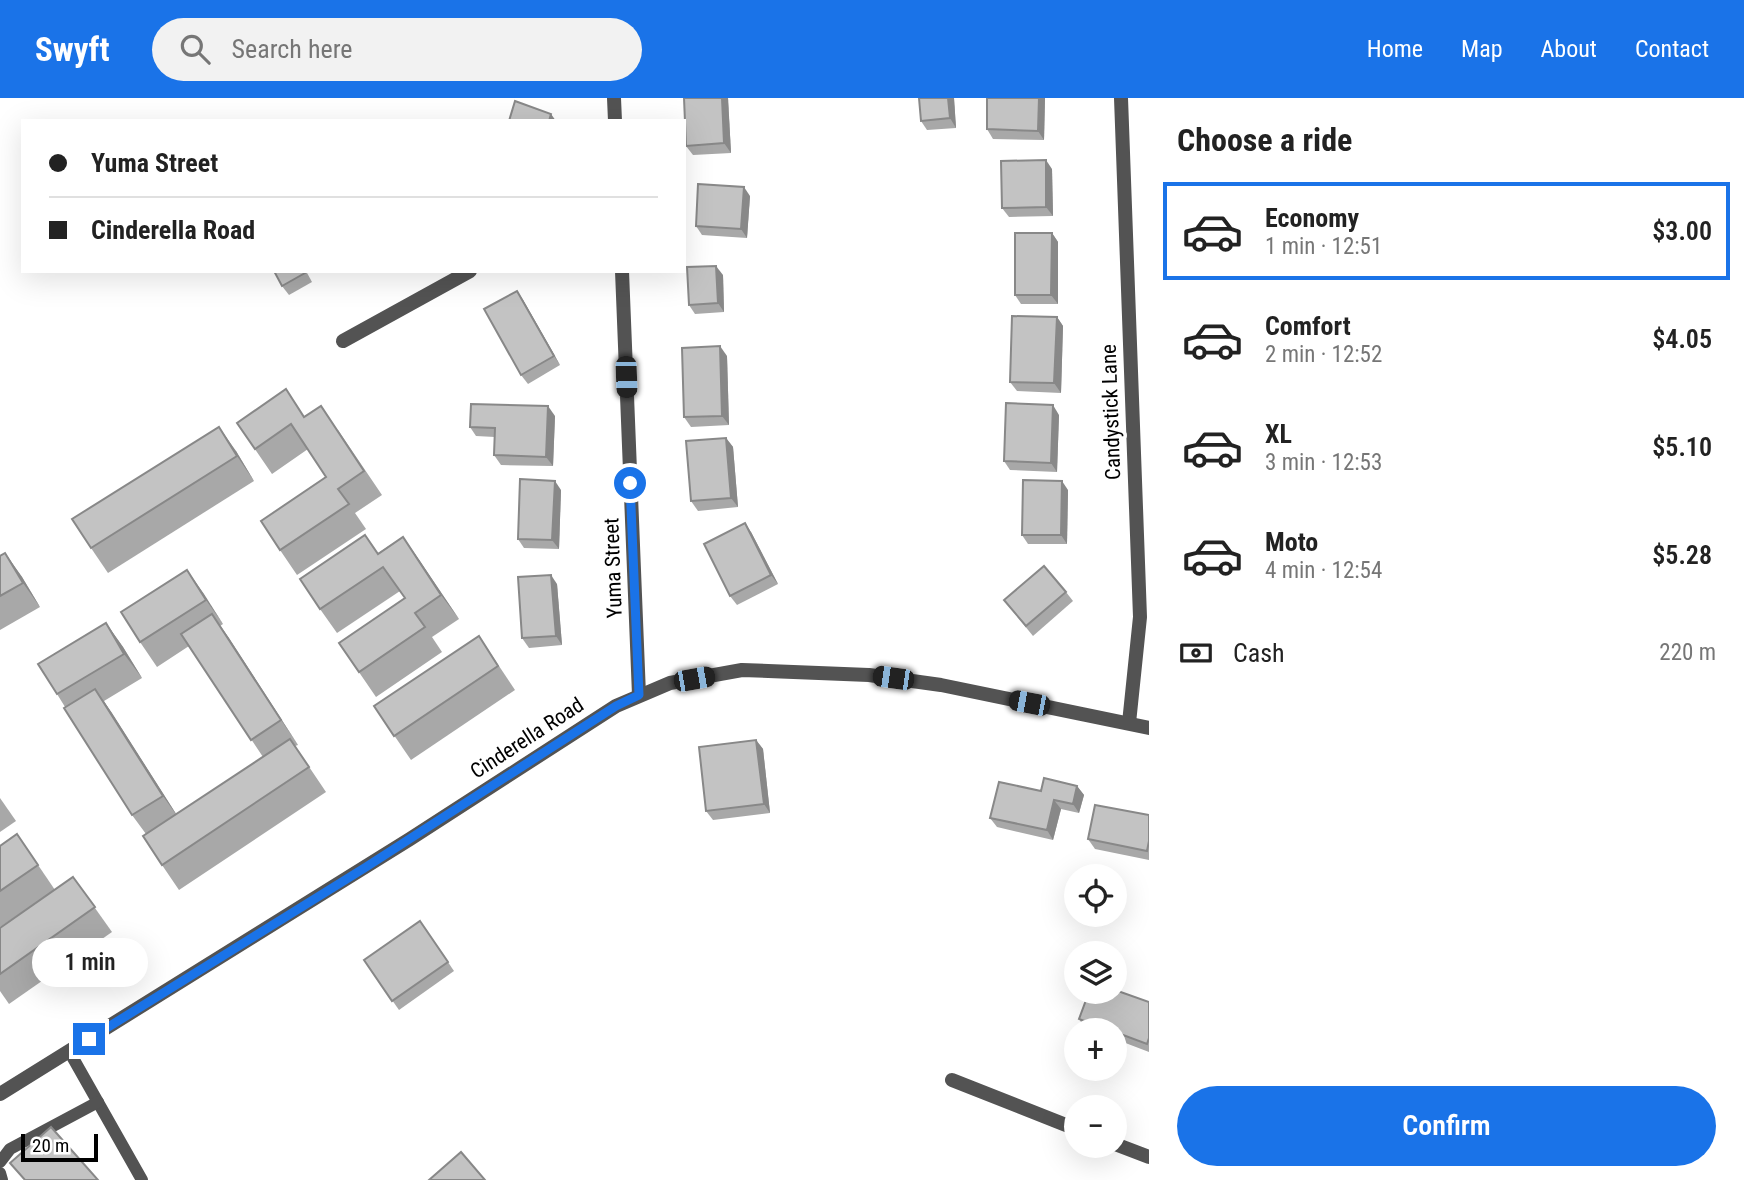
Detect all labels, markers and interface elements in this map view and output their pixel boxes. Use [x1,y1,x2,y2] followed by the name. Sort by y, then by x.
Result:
[152,18,642,81] search box
[35,30,110,69] text: Swyft
[176,30,214,68] icon: search
[232,34,353,64] text: Search here
[1367,35,1423,63] text: Home
[1461,35,1503,63] text: Map
[1541,35,1597,63] text: About
[1635,35,1709,63] text: Contact
[1177,121,1352,159] text: Choose a ride
[91,148,218,178] text: Yuma Street
[1181,200,1244,263] icon: car
[1265,203,1359,233] text: Economy
[91,215,255,245] text: Cinderella Road
[1652,216,1712,246] text: $3.00
[1265,233,1382,260] text: 1 min · 12:51
[1181,308,1244,371] icon: car
[1265,311,1351,341] text: Comfort
[1652,324,1712,354] text: $4.05
[1265,341,1382,368] text: 2 min · 12:52
[1097,343,1125,480] street label: Candystick Lane
[615,356,638,398] car
[1181,416,1244,479] icon: car
[1265,419,1292,449] text: XL
[1652,432,1712,462] text: $5.10
[1265,449,1382,476] text: 3 min · 12:53
[614,467,646,499] route start
[599,517,627,619] street label: Yuma Street
[1181,524,1244,587] icon: car
[1265,527,1318,557] text: Moto
[1652,540,1712,570] text: $5.28
[1265,557,1382,584] text: 4 min · 12:54
[1177,634,1215,672] icon: cash
[1233,638,1285,668] text: Cash
[1659,639,1716,666] text: 220 m
[672,665,717,693] car
[871,665,916,691] car
[1007,689,1052,717] car
[466,693,588,783] street label: Cinderella Road
[1064,864,1127,1158] map controls
[1064,864,1127,927] button: locate
[31,937,147,986] callout: 1 min
[1064,941,1127,1004] button: layers
[65,949,115,976] text: 1 min
[1064,1018,1127,1081] button: +
[73,1023,105,1055] route end
[1177,1086,1716,1166] button: Confirm
[1064,1095,1127,1158] button: −
[21,1131,98,1163] scale bar
[32,1134,69,1157] text: 20 m

